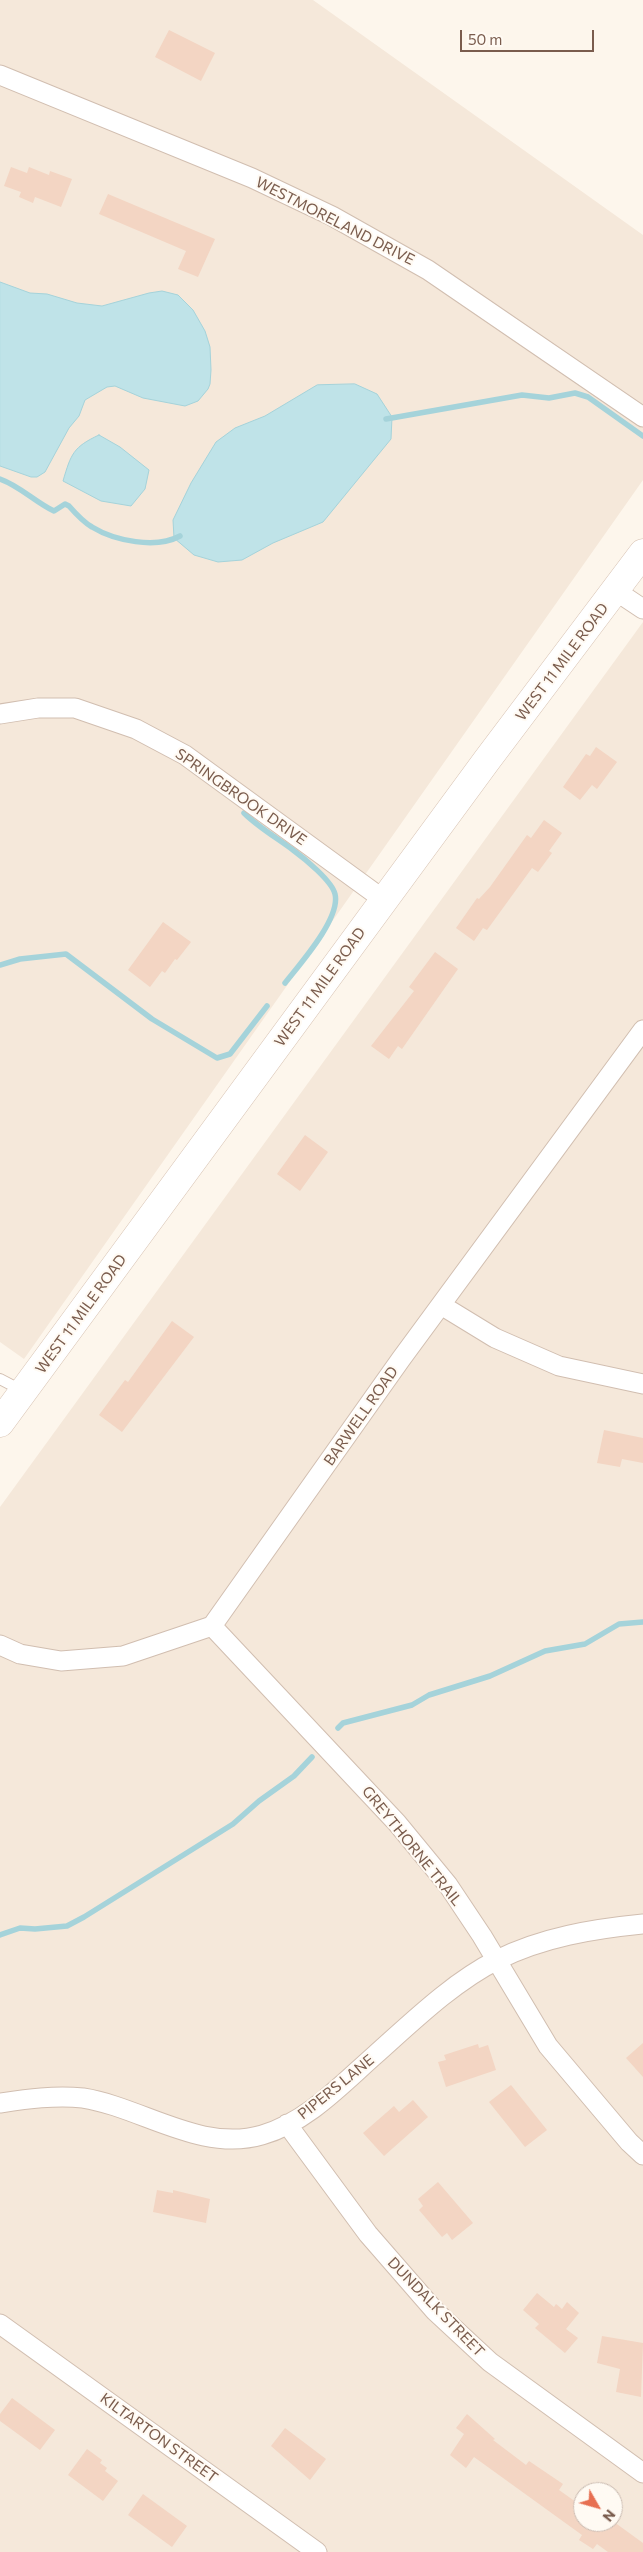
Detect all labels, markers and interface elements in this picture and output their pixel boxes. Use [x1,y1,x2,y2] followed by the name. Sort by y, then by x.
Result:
[463,20,597,52] scale bar
[468,30,502,48] text: 50 m
[253,173,417,269] street label: WESTMORELAND DRIVE
[512,600,612,724] street label: WEST 11 MILE ROAD
[172,745,310,849] street label: SPRINGBROOK DRIVE
[271,924,369,1050] street label: WEST 11 MILE ROAD
[32,1251,130,1377] street label: WEST 11 MILE ROAD
[320,1363,402,1469] street label: BARWELL ROAD
[358,1783,466,1909] street label: GREYTHORNE TRAIL
[294,2051,378,2123] street label: PIPERS LANE
[384,2253,488,2361] street label: DUNDALK STREET
[97,2389,221,2487] street label: KILTARTON STREET
[573,2482,623,2532] north arrow
[599,2507,619,2525] text: N

